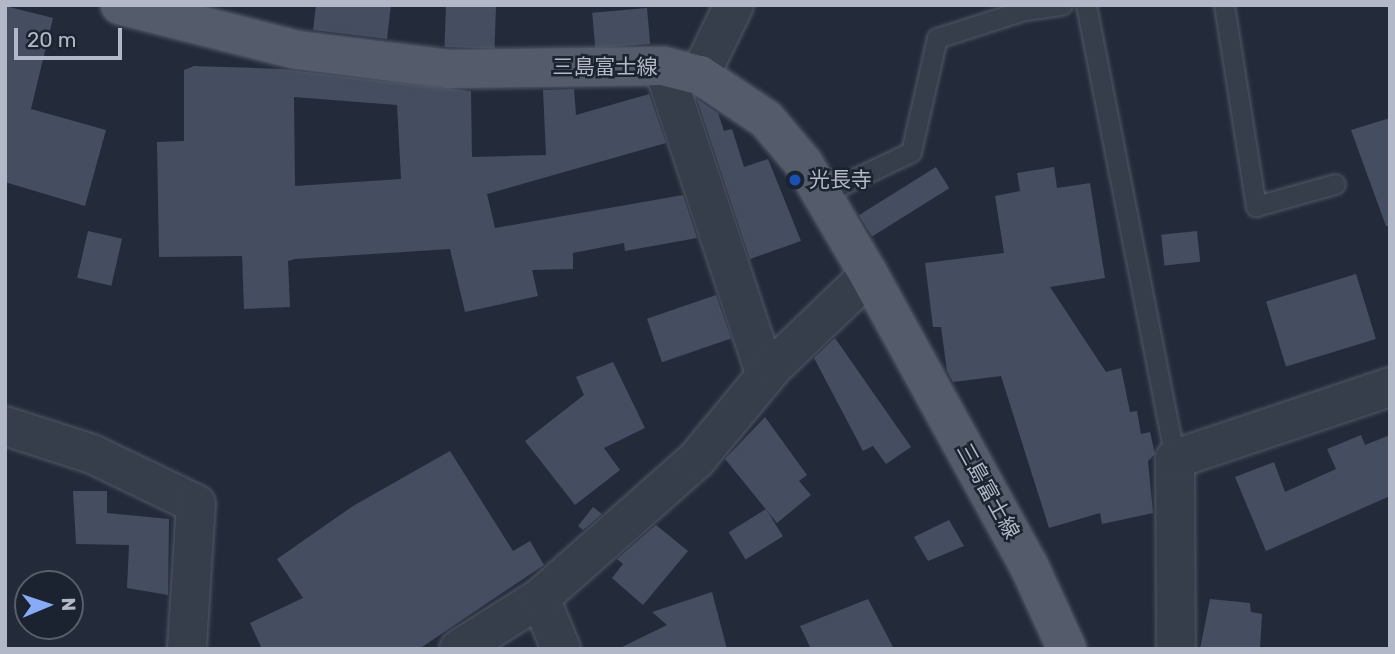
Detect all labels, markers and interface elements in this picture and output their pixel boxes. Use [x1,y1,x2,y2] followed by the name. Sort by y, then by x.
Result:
[18,14,126,58] scale bar
[27,27,76,52] text: 20 m
[553,54,657,80] street label: 三島富士線
[809,167,872,193] place label: 光長寺
[787,172,803,188] marker: 光長寺
[952,439,1024,543] street label: 三島富士線
[14,570,84,640] north arrow
[57,597,80,612] text: N

